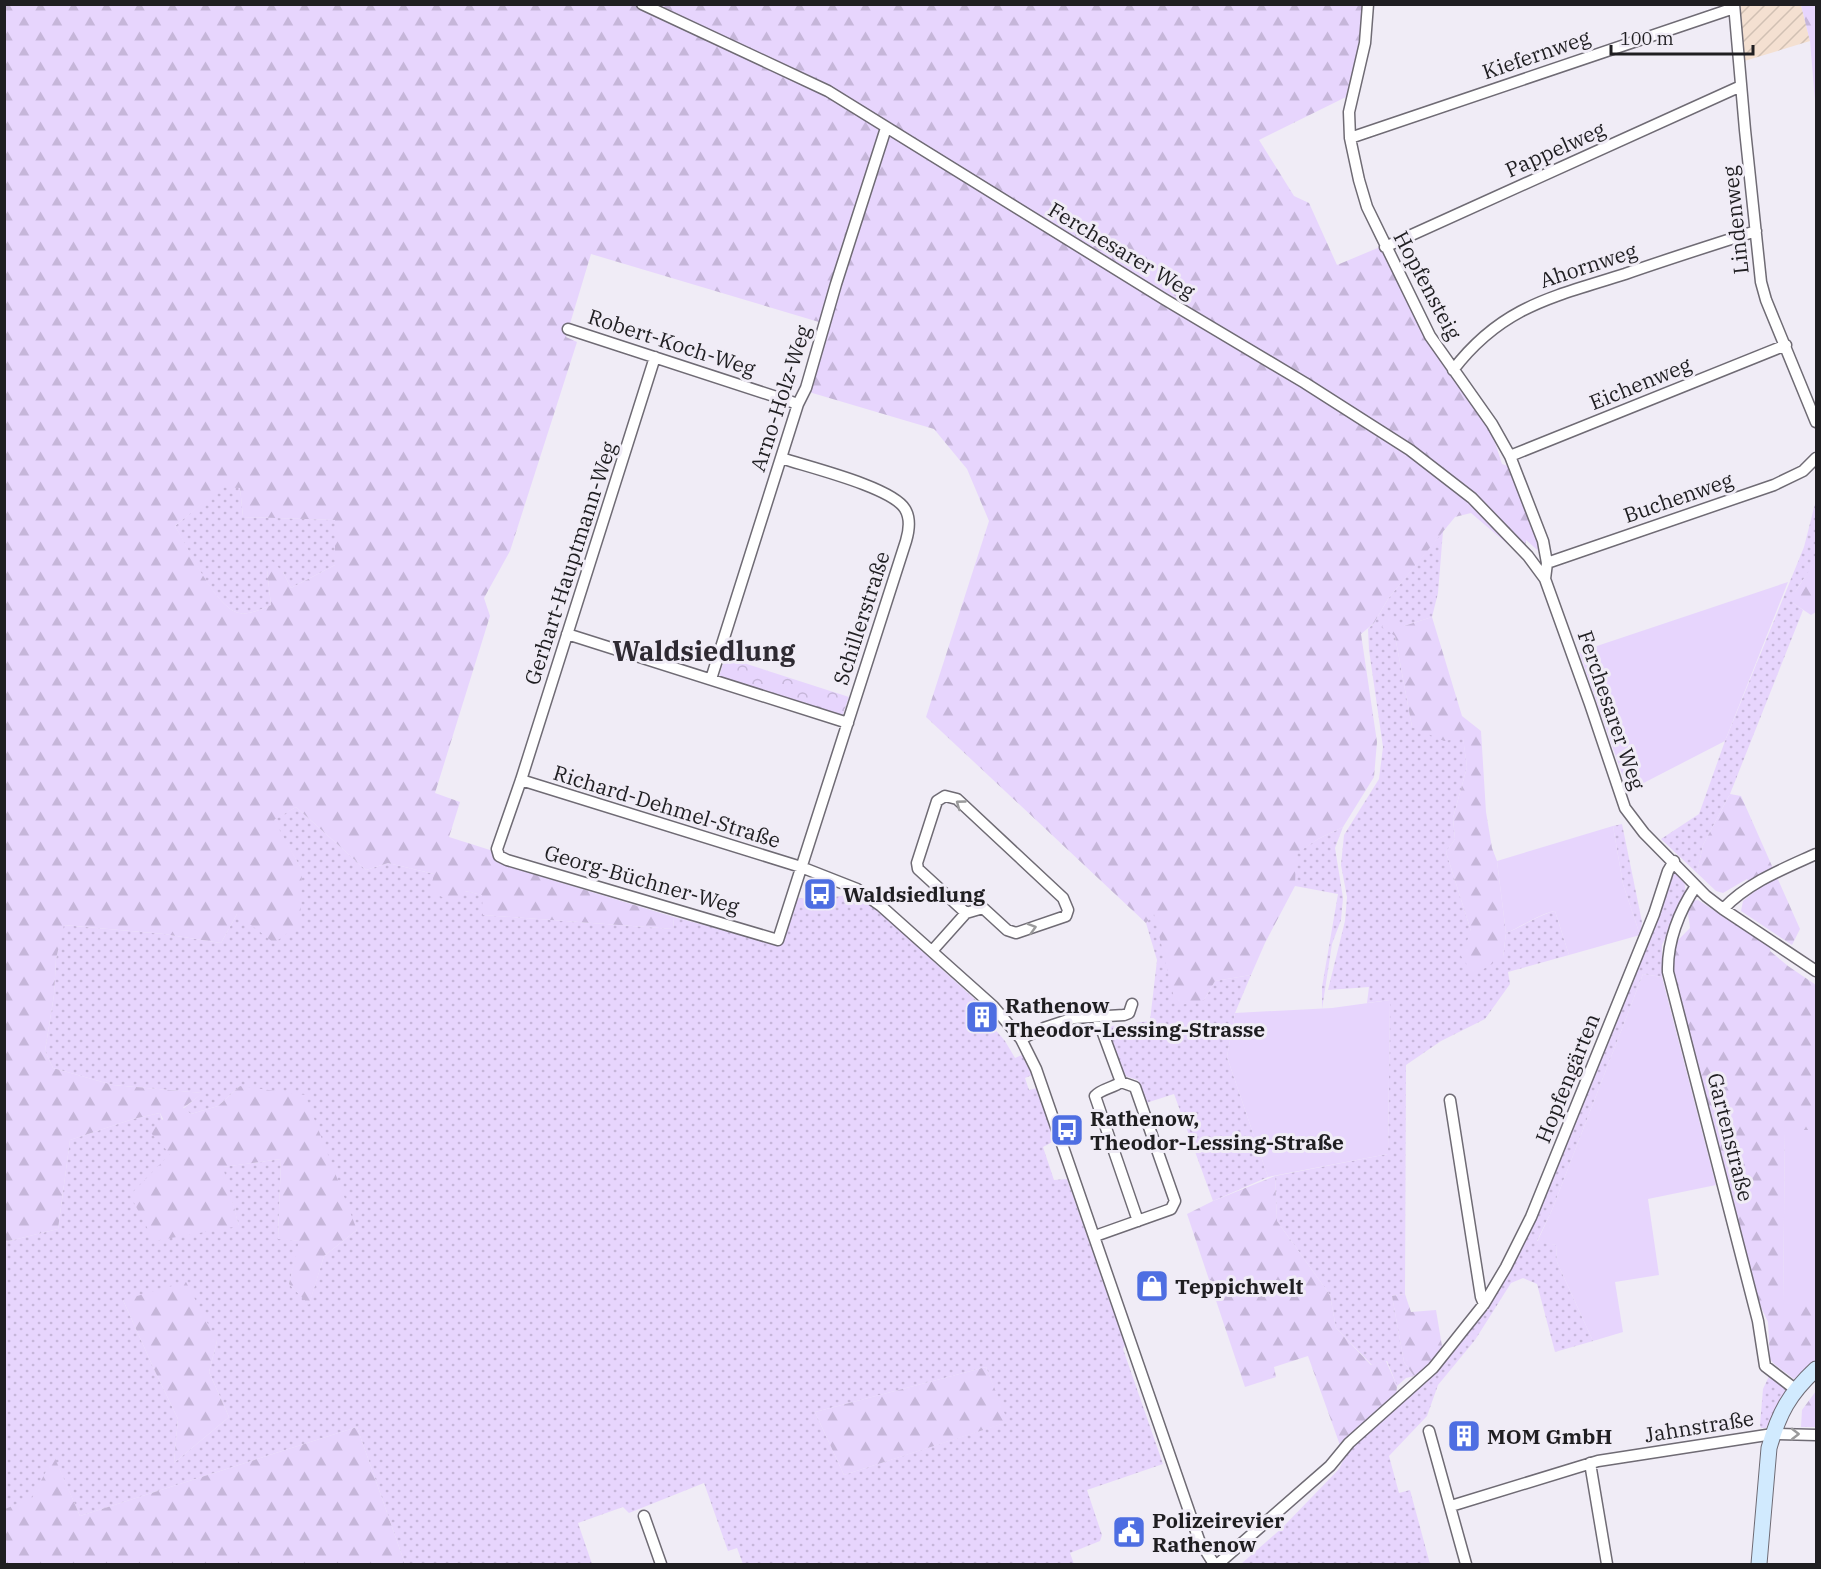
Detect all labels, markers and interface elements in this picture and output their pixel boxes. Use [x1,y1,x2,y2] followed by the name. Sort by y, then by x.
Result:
[1611,18,1754,56] scale bar
[1478,22,1594,86] street label: Kiefernweg
[1620,27,1674,50] text: 100 m
[1501,114,1610,183] street label: Pappelweg
[1715,164,1755,275] street label: Lindenweg
[1043,195,1201,305] street label: Ferchesarer Weg
[1388,226,1469,345] street label: Hopfensteig
[1536,236,1641,294] street label: Ahornweg
[585,302,760,382] street label: Robert-Koch-Weg
[743,321,817,475] street label: Arno-Holz-Weg
[1585,350,1696,416] street label: Eichenweg
[517,437,623,688] street label: Gerhart-Hauptmann-Weg
[1619,465,1737,529] street label: Buchenweg
[826,548,896,688] street label: Schillerstraße
[1572,627,1653,794] street label: Ferchesarer Weg
[613,633,796,668] district label: Waldsiedlung
[550,758,784,854] street label: Richard-Dehmel-Straße
[956,800,967,811] one-way arrow
[541,838,743,920] street label: Georg-Büchner-Weg
[802,876,838,912] bus stop icon: Waldsiedlung
[843,880,986,908] place label: Waldsiedlung
[1026,923,1037,935] one-way arrow
[1005,991,1265,1043] place label: Rathenow Theodor-Lessing-Strasse
[964,999,1000,1035] building icon: Rathenow Theodor-Lessing-Strasse
[1528,1009,1606,1147] street label: Hopfengärten
[1702,1070,1760,1204] street label: Gartenstraße
[1090,1104,1344,1156] place label: Rathenow, Theodor-Lessing-Straße
[1049,1112,1085,1148] bus stop icon: Rathenow, Theodor-Lessing-Straße
[1134,1268,1170,1304] shop icon: Teppichwelt
[1175,1272,1304,1300] place label: Teppichwelt
[1642,1404,1756,1448] street label: Jahnstraße
[1446,1418,1482,1454] building icon: MOM GmbH
[1487,1422,1612,1450] place label: MOM GmbH
[1790,1428,1799,1440] one-way arrow
[1152,1506,1285,1558] place label: Polizeirevier Rathenow
[1111,1514,1147,1550] public building icon: Polizeirevier Rathenow

